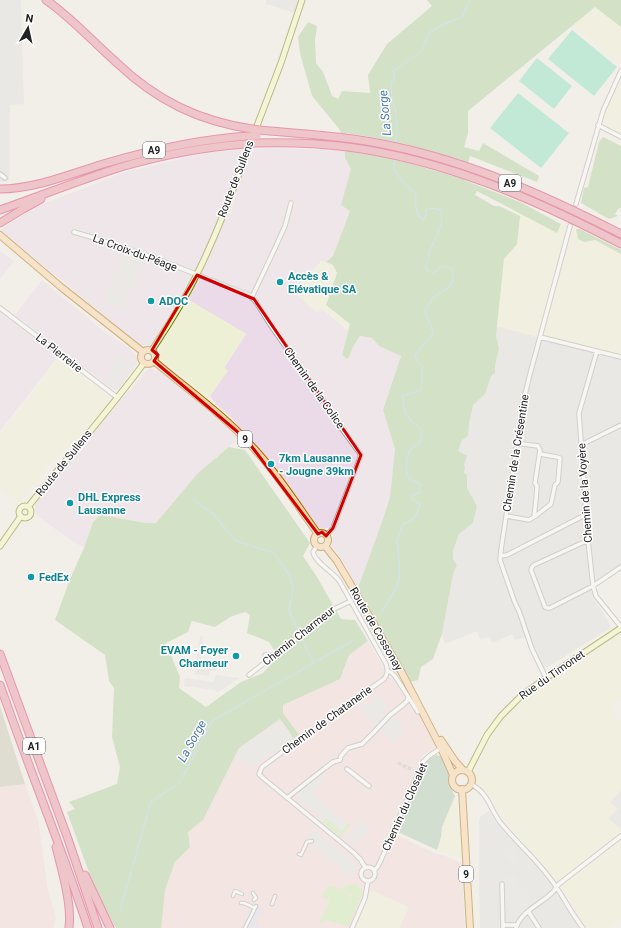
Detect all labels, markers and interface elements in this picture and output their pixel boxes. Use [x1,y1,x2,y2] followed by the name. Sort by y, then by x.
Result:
[8,8,48,48] north arrow
[25,12,35,26] text: N
[376,90,394,136] water label: La Sorge
[215,138,257,219] street label: Route de Sullens
[143,142,165,158] road number: A9
[499,175,521,191] road number: A9
[91,232,179,274] street label: La Croix-du-Péage
[288,270,357,296] place label: Accès & Elévatique SA
[275,277,285,287] marker: Accès & Elévatique SA
[159,295,188,308] place label: ADOC
[146,296,156,306] marker: ADOC
[33,331,85,375] street label: La Pierreire
[281,345,347,431] street label: Chemin de la Colice
[500,393,532,513] street label: Chemin de la Crésentine
[33,427,95,499] street label: Route de Sullens
[238,431,252,447] road number: 9
[575,443,595,543] street label: Chemin de la Voyère
[279,452,354,478] place label: 7km Lausanne - Jougne 39km
[266,459,276,469] marker: 7km Lausanne - Jougne 39km
[78,491,141,517] place label: DHL Express Lausanne
[65,498,75,508] marker: DHL Express Lausanne
[39,571,69,584] place label: FedEx
[26,572,36,582] marker: FedEx
[347,585,406,674] street label: Route de Cossonay
[260,604,338,668] street label: Chemin Charmeur
[161,644,228,670] place label: EVAM - Foyer Charmeur
[517,647,588,702] street label: Rue du Timonet
[231,651,241,661] marker: EVAM - Foyer Charmeur
[280,683,375,757] street label: Chemin de Chatanerie
[175,718,209,764] water label: La Sorge
[23,738,45,754] road number: A1
[380,761,430,853] street label: Chemin du Closalet
[459,866,473,882] road number: 9

